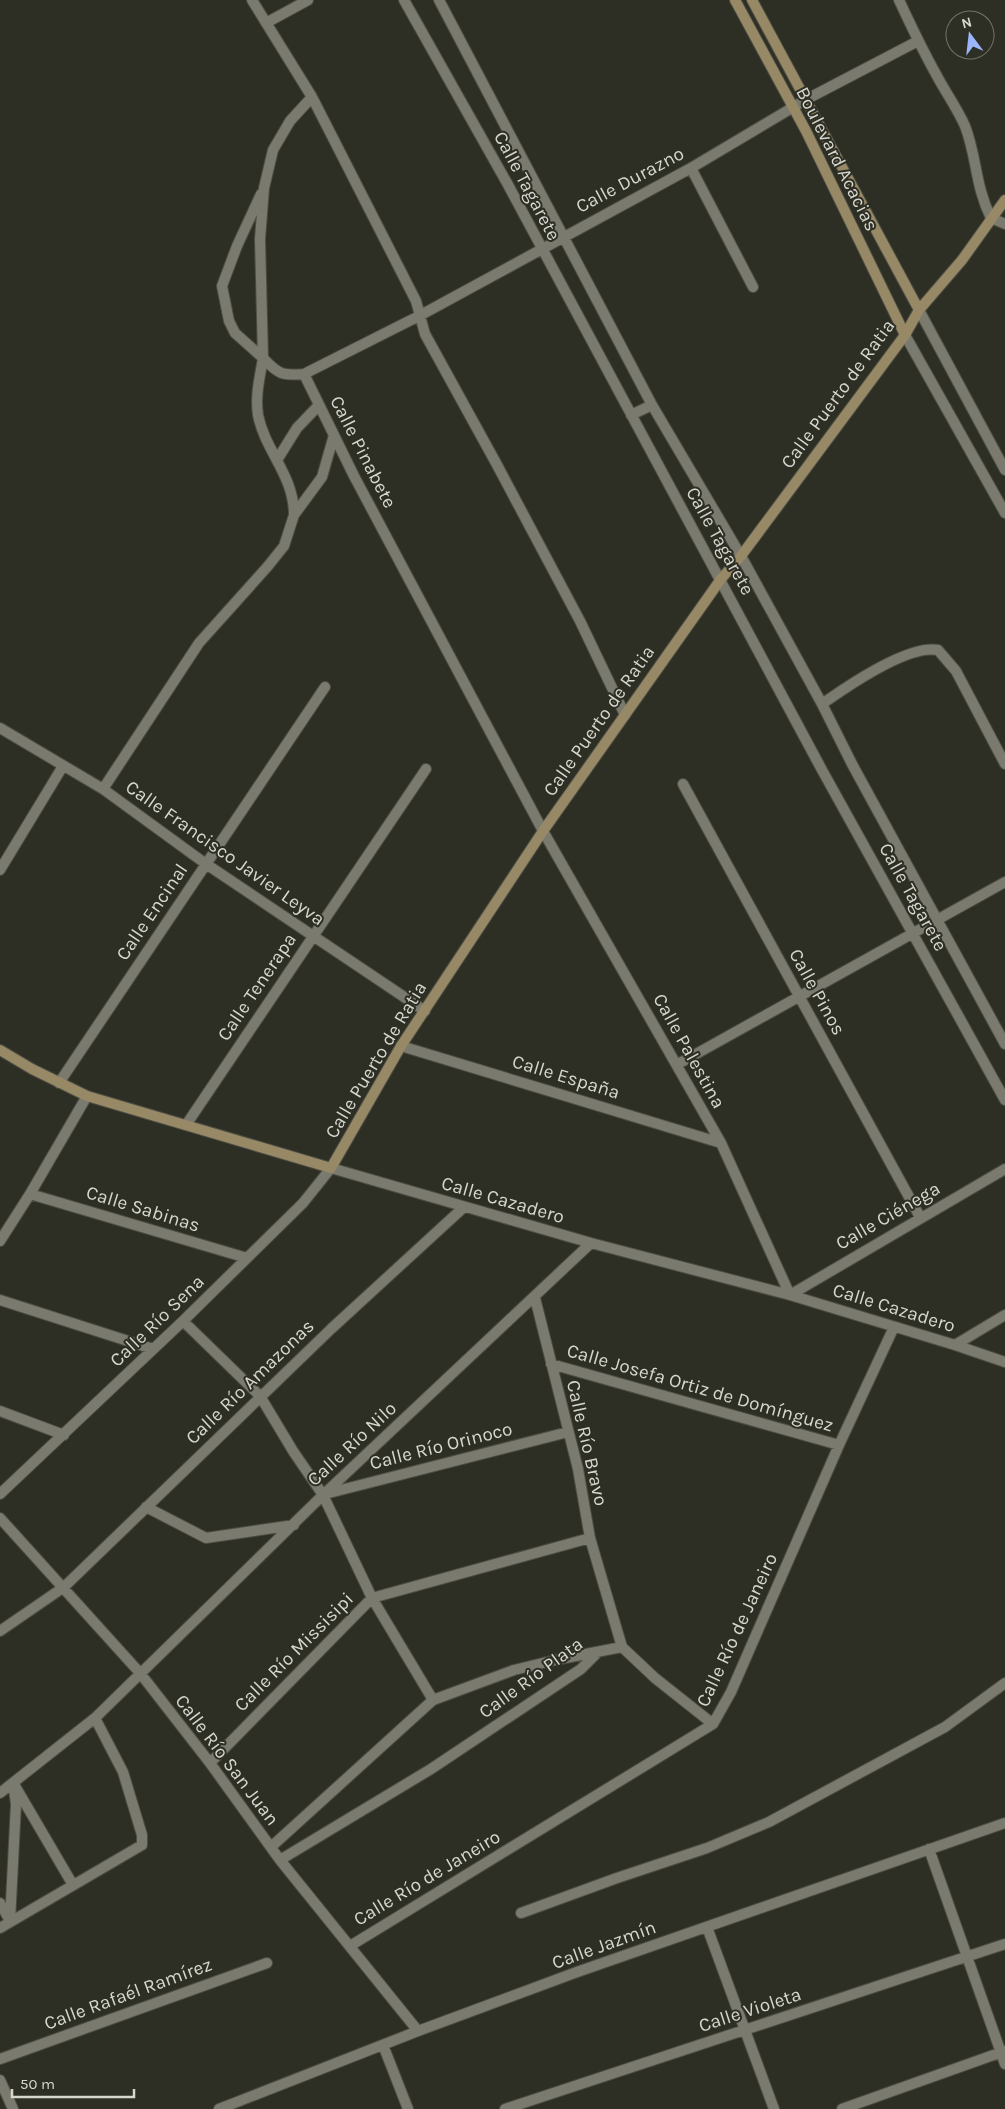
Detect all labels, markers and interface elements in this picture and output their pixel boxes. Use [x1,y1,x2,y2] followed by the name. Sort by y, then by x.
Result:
[945,10,995,60] north arrow
[960,13,974,32] text: N
[791,83,883,235] street label: Boulevard Acacias
[489,128,565,244] street label: Calle Tagarete
[572,142,688,218] street label: Calle Durazno
[777,315,899,473] street label: Calle Puerto de Ratia
[325,392,401,512] street label: Calle Pinabete
[681,483,759,599] street label: Calle Tagarete
[539,642,659,800] street label: Calle Puerto de Ratia
[121,776,329,930] street label: Calle Francisco Javier Leyva
[874,839,952,955] street label: Calle Tagarete
[112,859,192,965] street label: Calle Encinal
[213,929,301,1045] street label: Calle Tenerapa
[784,945,850,1039] street label: Calle Pinos
[321,978,431,1142] street label: Calle Puerto de Ratia
[648,990,730,1112] street label: Calle Palestina
[510,1050,622,1104] street label: Calle España
[439,1172,567,1228] street label: Calle Cazadero
[832,1177,944,1255] street label: Calle Ciénega
[83,1181,203,1237] street label: Calle Sabinas
[105,1271,209,1371] street label: Calle Río Sena
[830,1279,958,1337] street label: Calle Cazadero
[181,1315,319,1449] street label: Calle Río Amazonas
[564,1339,836,1437] street label: Calle Josefa Ortiz de Domínguez
[562,1378,612,1508] street label: Calle Río Bravo
[303,1397,401,1491] street label: Calle Río Nilo
[367,1418,515,1474] street label: Calle Río Orinoco
[692,1550,782,1710] street label: Calle Río de Janeiro
[230,1588,358,1716] street label: Calle Río Missisipi
[475,1633,587,1723] street label: Calle Río Plata
[171,1690,283,1830] street label: Calle Río San Juan
[350,1826,504,1930] street label: Calle Río de Janeiro
[549,1916,659,1974] street label: Calle Jazmín
[41,1953,215,2035] street label: Calle Rafaél Ramírez
[696,1983,804,2037] street label: Calle Violeta
[12,2066,135,2098] scale bar
[20,2075,55,2093] text: 50 m

